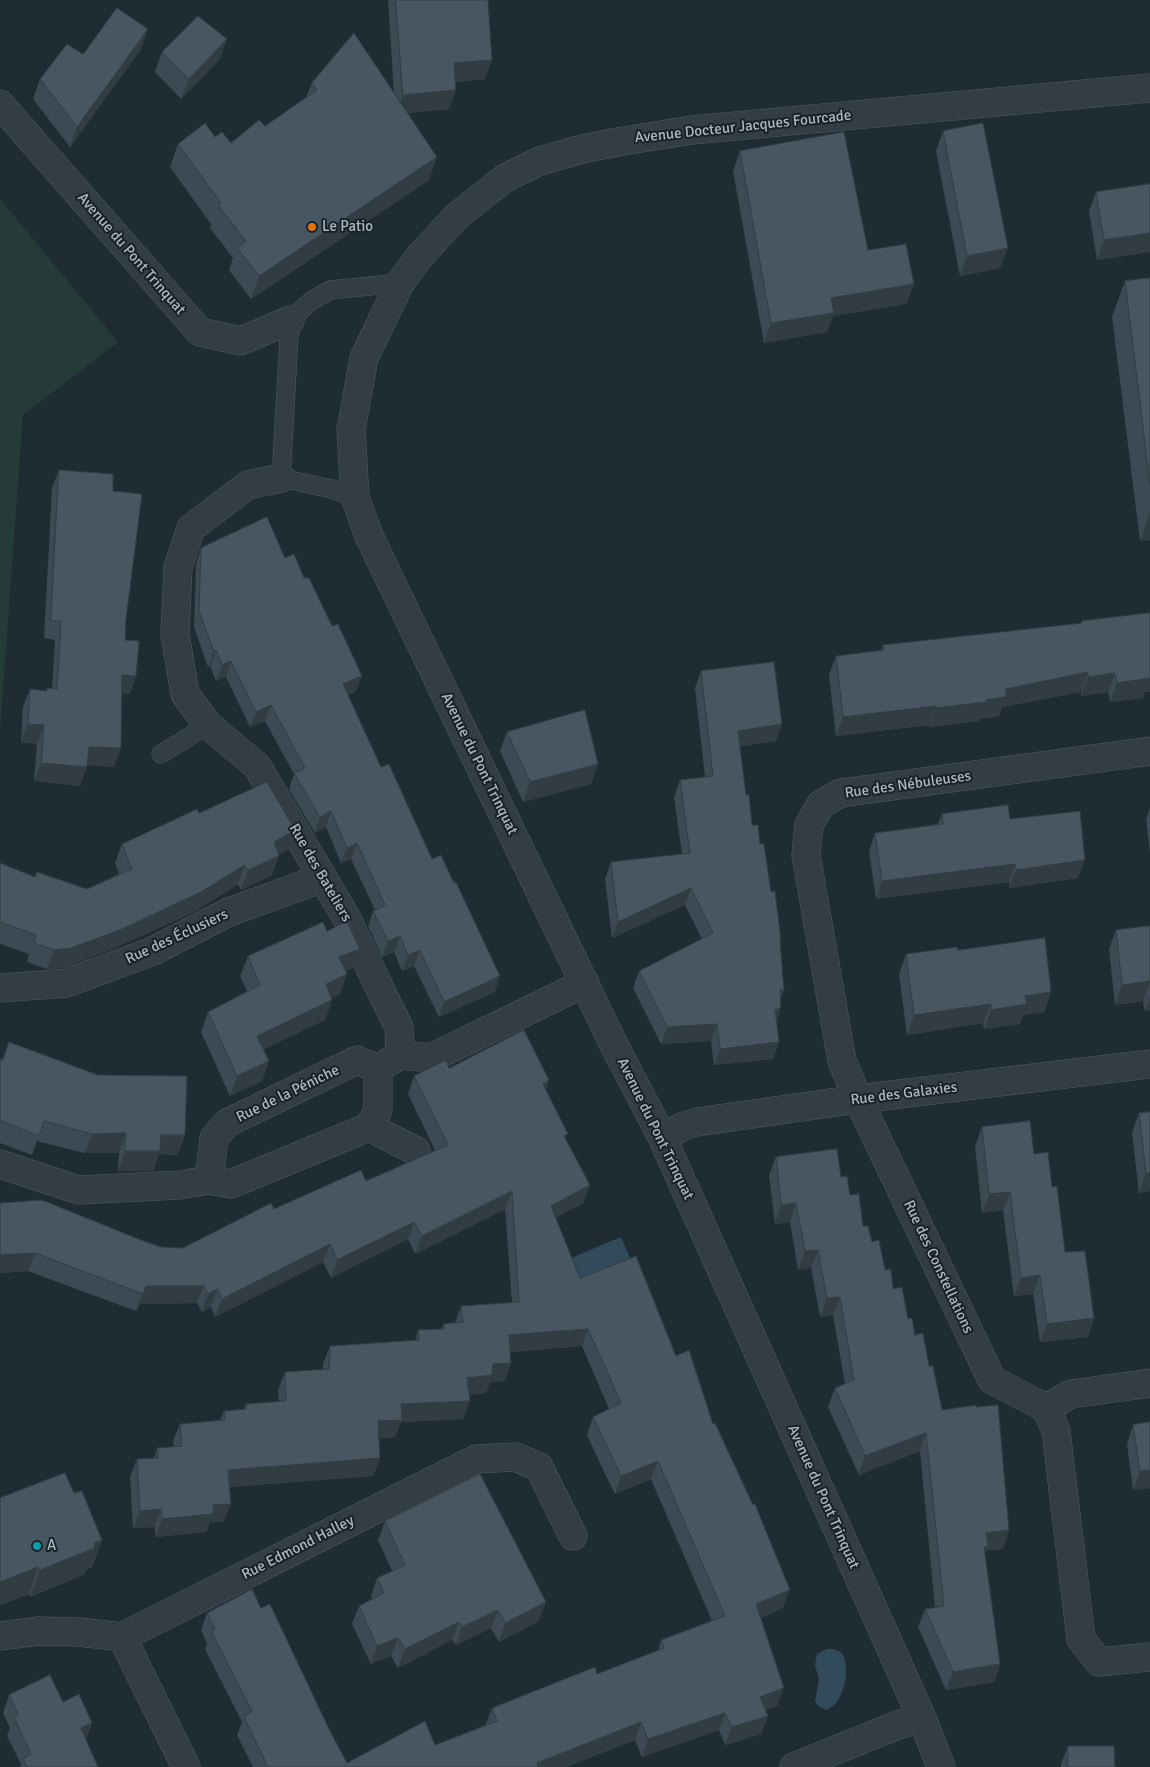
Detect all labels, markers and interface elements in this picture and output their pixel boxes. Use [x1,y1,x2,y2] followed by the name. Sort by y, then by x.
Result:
[634,107,852,147] street label: Avenue Docteur Jacques Fourcade
[73,189,189,319] street label: Avenue du Pont Trinquat
[322,218,373,236] place label: Le Patio
[306,221,318,233] marker: Le Patio
[437,690,521,838] street label: Avenue du Pont Trinquat
[844,767,972,803] street label: Rue des Nébuleuses
[285,821,355,925] street label: Rue des Bateliers
[123,905,231,969] street label: Rue des Éclusiers
[613,1055,697,1203] street label: Avenue du Pont Trinquat
[234,1061,342,1127] street label: Rue de la Péniche
[850,1079,958,1109] street label: Rue des Galaxies
[899,1197,977,1337] street label: Rue des Constellations
[783,1422,863,1572] street label: Avenue du Pont Trinquat
[239,1512,357,1584] street label: Rue Edmond Halley
[47,1537,56,1555] place label: A
[31,1540,43,1552] marker: A

